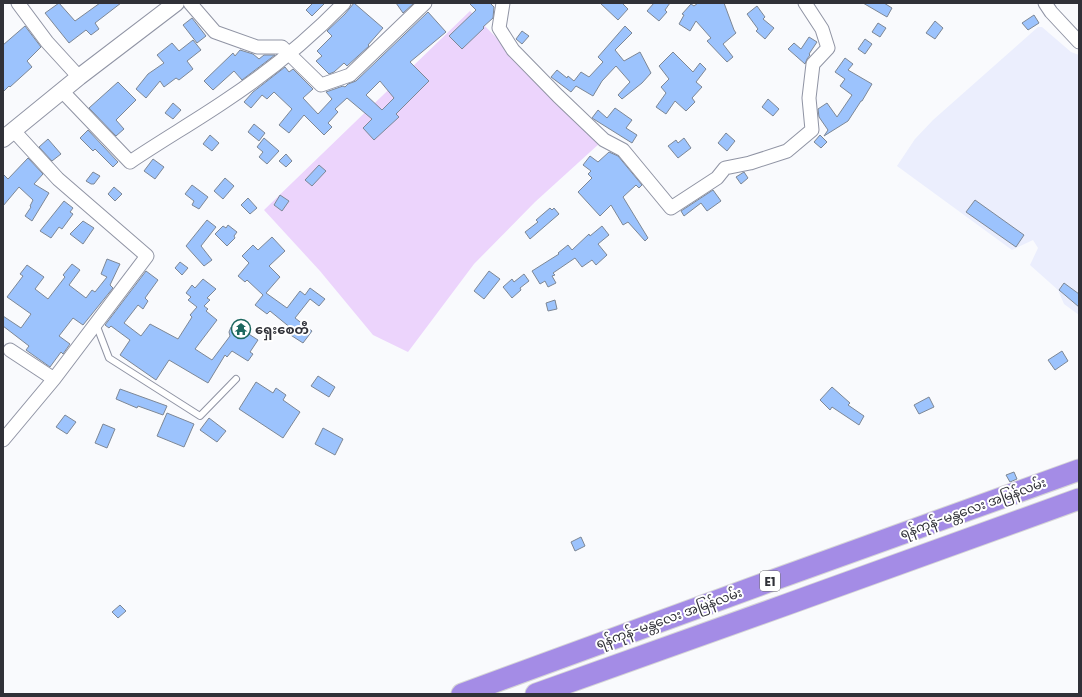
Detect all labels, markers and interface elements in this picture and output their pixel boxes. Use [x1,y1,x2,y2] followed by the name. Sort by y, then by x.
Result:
[230,318,252,340] temple icon: ရှေးစေတီ
[255,320,309,341] place label: ရှေးစေတီ
[897,473,1049,544] street label: ရန်ကုန်-မန္တလေး အမြန်လမ်း
[760,571,780,591] road number: E1
[593,583,745,654] street label: ရန်ကုန်-မန္တလေး အမြန်လမ်း

